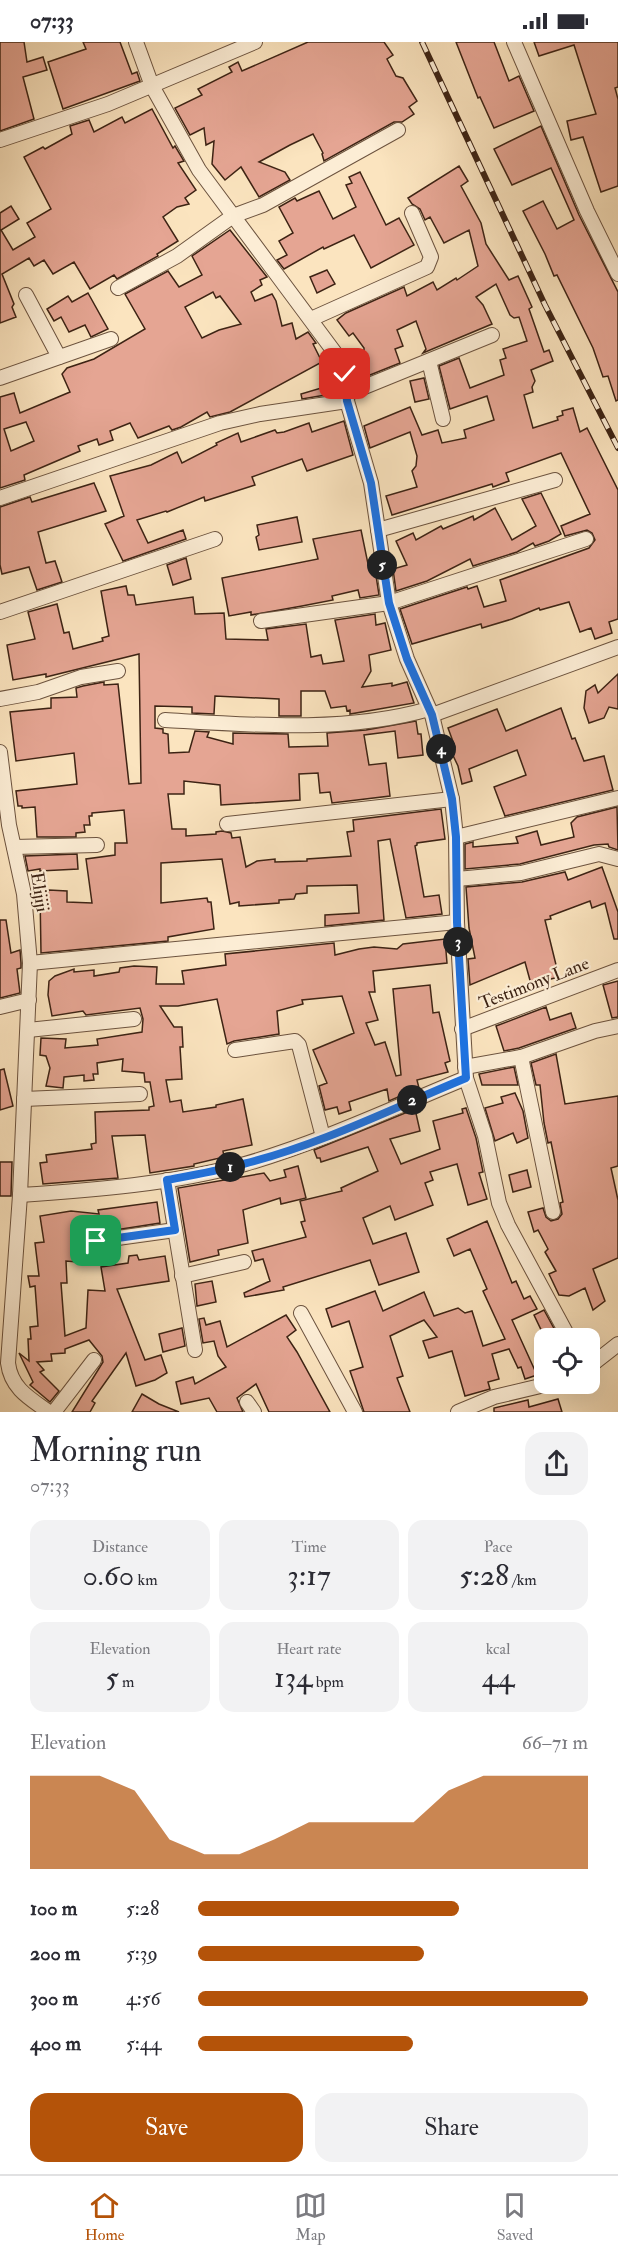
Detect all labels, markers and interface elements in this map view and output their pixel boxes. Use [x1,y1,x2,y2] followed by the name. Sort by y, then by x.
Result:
[30,7,74,35] text: 07:33
[319,348,370,399] pin
[328,357,361,390] icon: check
[367,550,397,580] pin: 5
[378,555,386,575] text: 5
[426,734,456,764] pin: 4
[437,739,445,759] text: 4
[25,870,54,914] street label: Elijiji
[443,927,473,957] pin: 3
[455,932,461,952] text: 3
[476,952,593,1015] street label: Testimony Lane
[397,1085,427,1115] pin: 2
[408,1090,416,1110] text: 2
[215,1152,245,1182] pin: 1
[227,1157,233,1177] text: 1
[70,1215,121,1266] pin
[79,1224,112,1257] icon: arrive
[534,1328,600,1394] map controls
[534,1328,600,1394] button: locate
[30,1430,202,1471] text: Morning run
[525,1432,588,1495] button: share
[30,1473,70,1498] text: 07:33
[92,1537,148,1557] text: Distance
[292,1537,326,1557] text: Time
[484,1537,512,1557] text: Pace
[82,1557,134,1594] text: 0.60
[287,1557,331,1594] text: 3:17
[459,1557,509,1594] text: 5:28
[134,1570,158,1590] text: km
[509,1570,537,1590] text: /km
[90,1639,150,1659] text: Elevation
[276,1639,342,1659] text: Heart rate
[486,1639,510,1659] text: kcal
[106,1659,119,1696] text: 5
[274,1659,312,1696] text: 134
[482,1659,514,1696] text: 44
[119,1672,134,1692] text: m
[312,1672,344,1692] text: bpm
[30,1730,106,1755] text: Elevation
[522,1730,588,1755] text: 66–71 m
[30,1896,77,1921] text: 100 m
[126,1896,159,1921] text: 5:28
[30,1941,80,1966] text: 200 m
[126,1941,158,1966] text: 5:39
[30,1986,78,2011] text: 300 m
[126,1986,161,2011] text: 4:56
[30,2031,81,2056] text: 400 m
[126,2031,161,2056] text: 5:44
[30,2093,303,2162] button: Save
[315,2093,588,2162] button: Share
[85,2189,124,2245] tab: Home
[294,2189,327,2245] tab: Map
[497,2189,533,2245] tab: Saved

